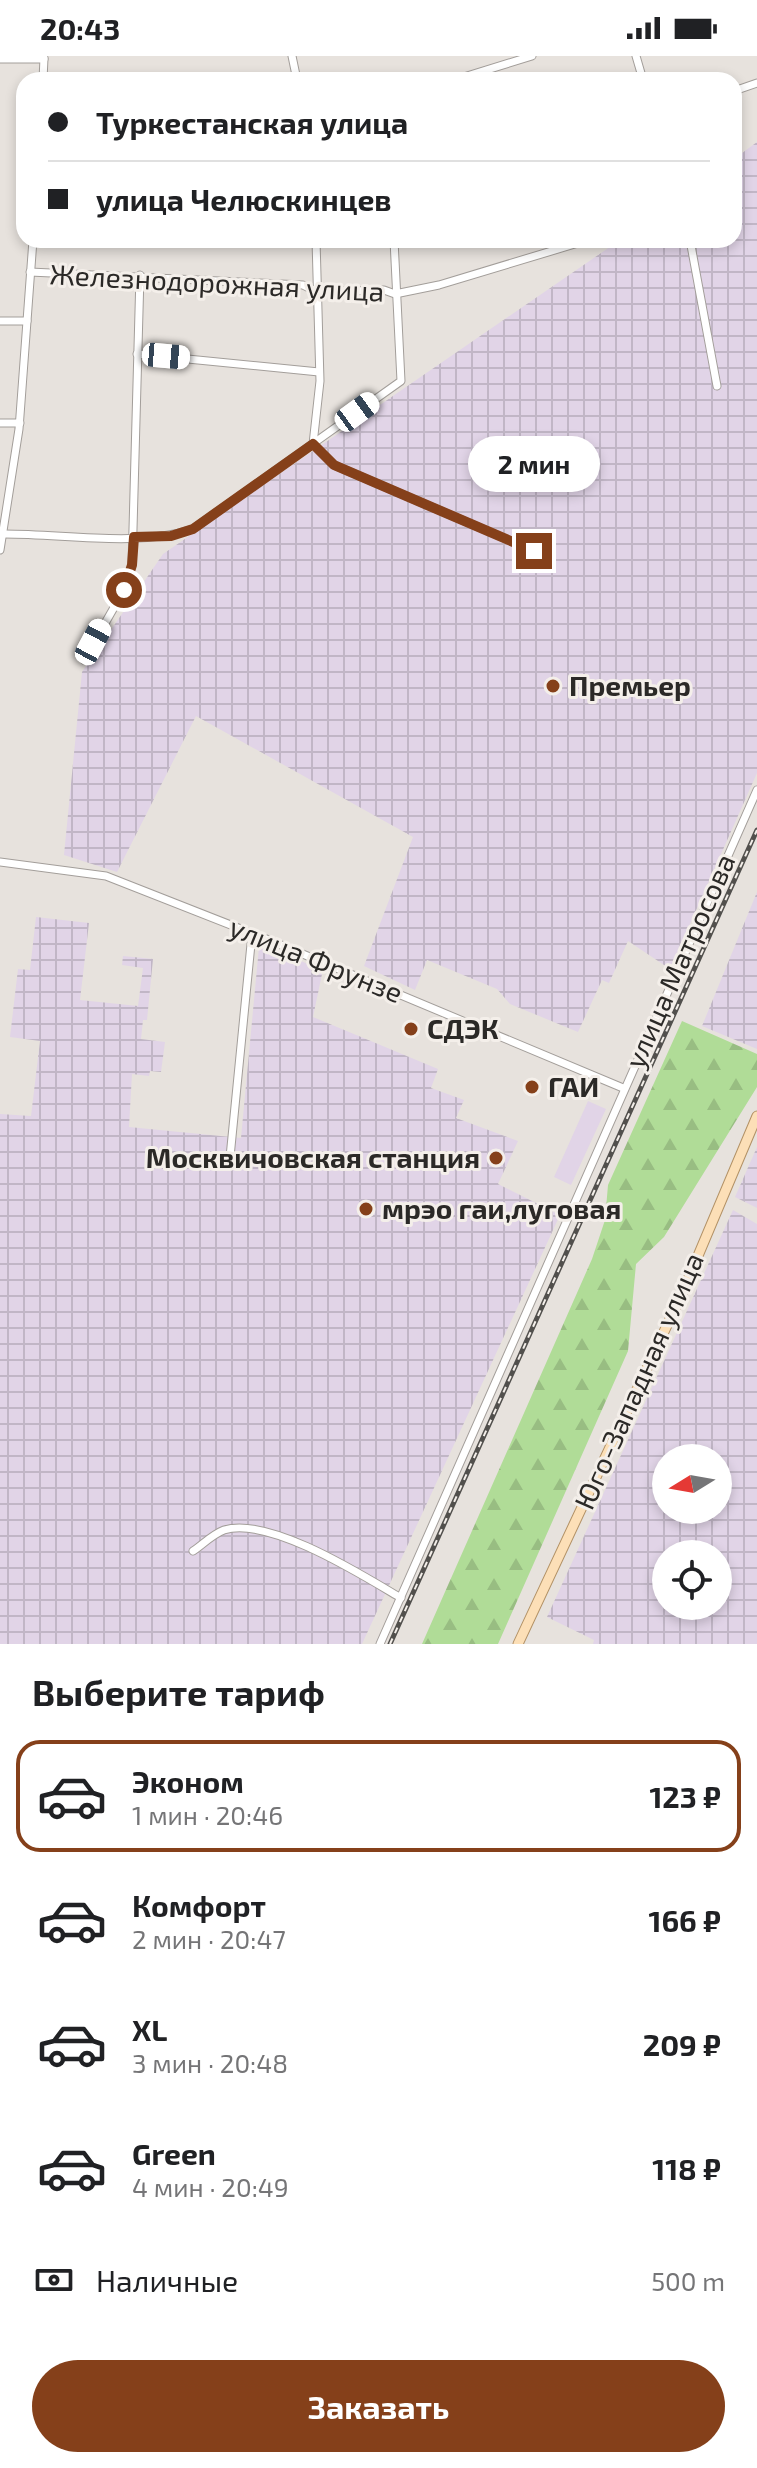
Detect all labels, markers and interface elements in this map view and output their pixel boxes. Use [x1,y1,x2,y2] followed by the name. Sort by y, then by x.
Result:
[40,10,120,46] text: 20:43
[96,104,408,140] text: Туркестанская улица
[96,181,392,217] text: улица Челюскинцев
[49,256,385,308] street label: Железнодорожная улица
[141,342,191,370] car
[331,388,383,436] car
[468,435,600,491] callout: 2 мин
[498,448,570,479] text: 2 мин
[516,533,552,569] route end
[106,572,142,608] route start
[71,615,115,669] car
[569,668,691,702] place label: Премьер
[544,677,562,695] marker: Премьер
[617,848,742,1073] street label: улица Матросова
[225,909,408,1009] street label: улица Фрунзе
[427,1011,499,1045] place label: СДЭК
[402,1020,420,1038] marker: СДЭК
[548,1069,599,1103] place label: ГАИ
[523,1078,541,1096] marker: ГАИ
[146,1140,480,1174] place label: Москвичовская станция
[487,1149,505,1167] marker: Москвичовская станция
[382,1191,621,1225] place label: мрэо гаи,луговая
[357,1200,375,1218] marker: мрэо гаи,луговая
[566,1247,710,1514] street label: Юго-Западная улица
[652,1444,732,1524] north arrow
[652,1444,732,1620] map controls
[652,1540,732,1620] button: locate
[32,1670,325,1713] text: Выберите тариф
[36,1760,108,1832] icon: car
[132,1763,244,1799] text: Эконом
[649,1778,721,1814] text: 123 ₽
[132,1799,283,1830] text: 1 мин · 20:46
[36,1884,108,1956] icon: car
[132,1887,266,1923] text: Комфорт
[648,1902,721,1938] text: 166 ₽
[132,1923,286,1954] text: 2 мин · 20:47
[36,2008,108,2080] icon: car
[132,2011,167,2047] text: XL
[643,2026,721,2062] text: 209 ₽
[132,2047,288,2078] text: 3 мин · 20:48
[36,2132,108,2204] icon: car
[132,2135,216,2171] text: Green
[652,2150,721,2186] text: 118 ₽
[132,2171,289,2202] text: 4 мин · 20:49
[32,2258,76,2302] icon: cash
[96,2262,238,2298] text: Наличные
[651,2265,725,2296] text: 500 m
[32,2360,725,2452] button: Заказать

